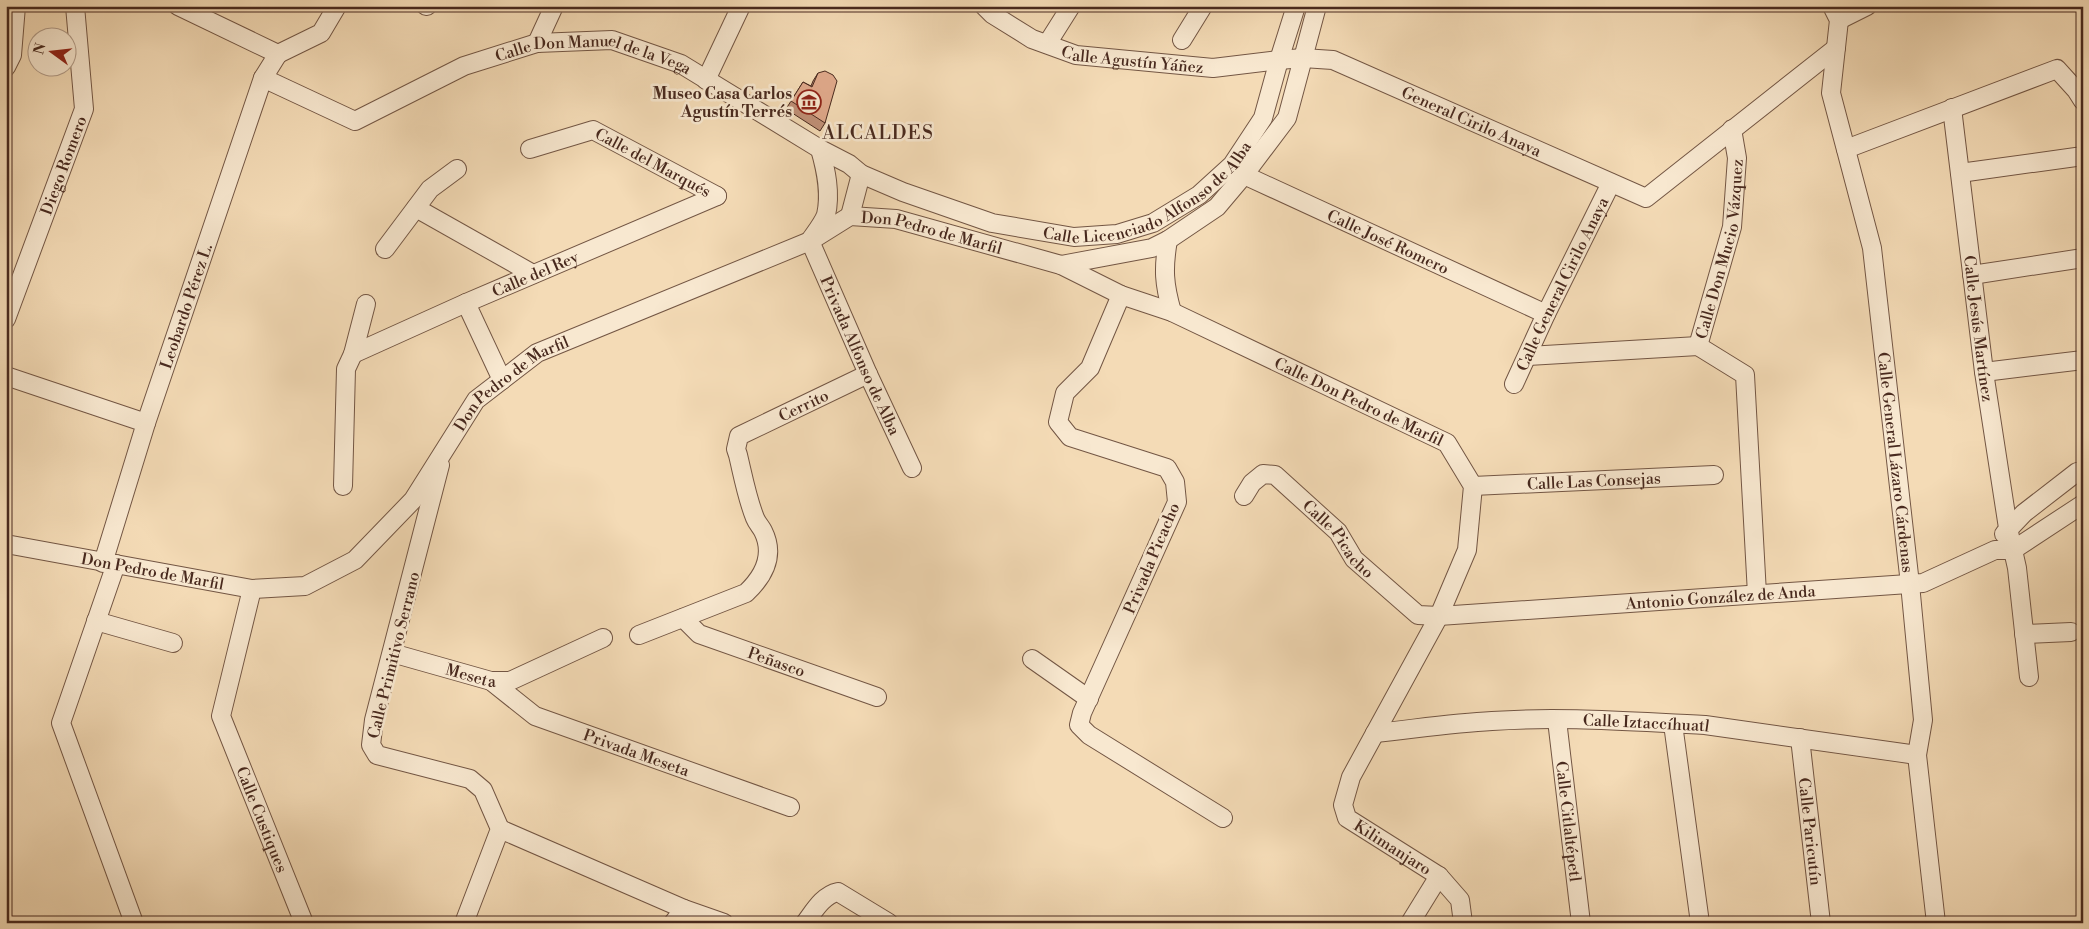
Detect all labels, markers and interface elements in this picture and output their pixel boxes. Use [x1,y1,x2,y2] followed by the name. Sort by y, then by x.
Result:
[28,28,78,78] north arrow
[493,30,696,80] street label: Calle Don Manuel de la Vega
[30,41,51,57] text: N
[1058,41,1204,78] street label: Calle Agustín Yáñez
[1398,82,1545,162] street label: General Cirilo Anaya
[652,84,792,122] place label: Museo Casa Carlos Agustín Terrés
[796,89,822,115] museum icon: Museo Casa Carlos Agustín Terrés
[37,113,92,218] street label: Diego Romero
[821,121,934,145] district label: ALCALDES
[591,124,714,202] street label: Calle del Marqués
[1041,137,1256,248] street label: Calle Licenciado Alfonso de Alba
[1692,158,1748,341] street label: Calle Don Mucio Vázquez
[1512,193,1614,374] street label: Calle General Cirilo Anaya
[1324,206,1452,279] street label: Calle José Romero
[860,208,1005,259] street label: Don Pedro de Marfil
[156,241,217,372] street label: Leobardo Pérez L.
[489,247,582,302] street label: Calle del Rey
[1959,254,1997,403] street label: Calle Jesús Martínez
[815,273,905,439] street label: Privada Alfonso de Alba
[450,332,572,435] street label: Don Pedro de Marfil
[1873,351,1918,574] street label: Calle General Lázaro Cárdenas
[1271,353,1447,451] street label: Calle Don Pedro de Marfil
[775,386,832,427] street label: Cerrito
[1526,468,1661,495] street label: Calle Las Consejas
[1298,496,1378,583] street label: Calle Picacho
[1120,500,1184,617] street label: Privada Picacho
[79,549,226,595] street label: Don Pedro de Marfil
[364,570,424,741] street label: Calle Primitivo Serrano
[1624,581,1817,614] street label: Antonio González de Anda
[745,643,808,682] street label: Peñasco
[443,660,497,692] street label: Meseta
[1583,711,1711,737] street label: Calle Iztaccíhuatl
[580,725,693,782] street label: Privada Meseta
[1551,760,1585,883] street label: Calle Citlaltépetl
[231,764,292,876] street label: Calle Custiques
[1794,776,1826,887] street label: Calle Paricutín
[1350,816,1435,880] street label: Kilimanjaro

